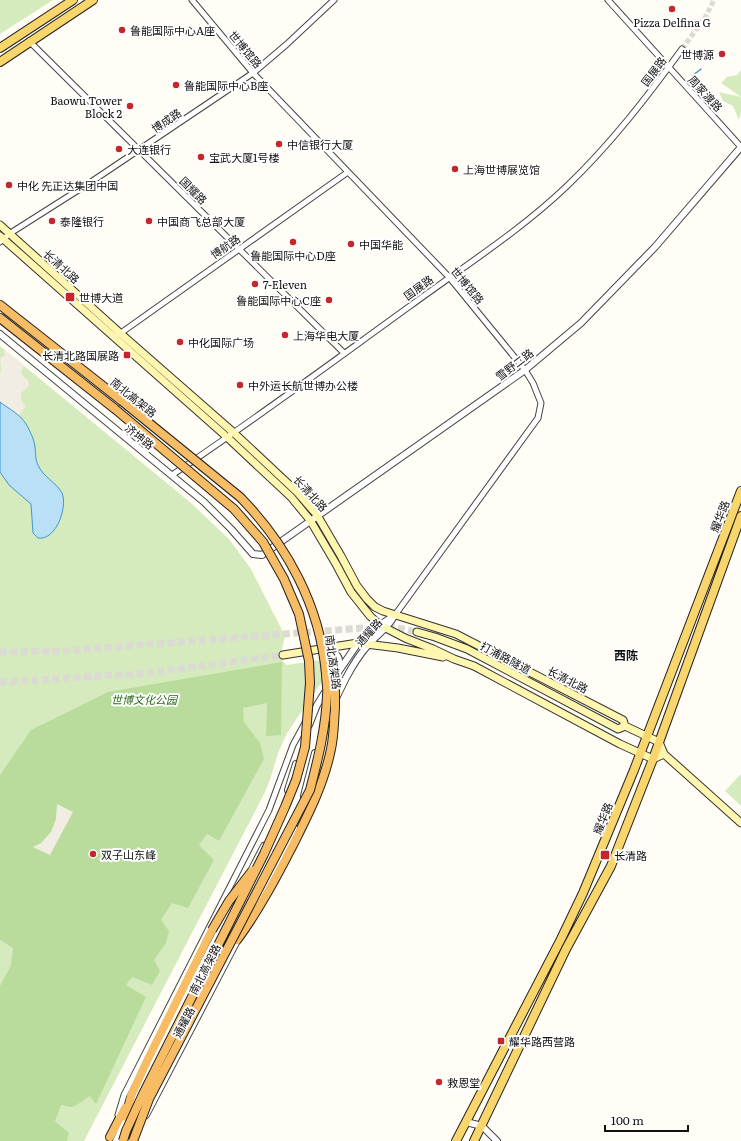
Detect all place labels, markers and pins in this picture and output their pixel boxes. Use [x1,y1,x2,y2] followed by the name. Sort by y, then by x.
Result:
[667,4,677,14] marker: Pizza Delfina G
[633,14,711,30] place label: Pizza Delfina G
[130,22,215,38] place label: 鲁能国际中心A座
[117,25,127,35] marker: 鲁能国际中心A座
[681,46,714,62] place label: 世博源
[717,49,727,59] marker: 世博源
[184,77,268,93] place label: 鲁能国际中心B座
[171,80,181,90] marker: 鲁能国际中心B座
[50,92,123,121] place label: Baowu Tower Block 2
[125,101,135,111] marker: Baowu Tower Block 2
[287,136,353,152] place label: 中信银行大厦
[274,139,284,149] marker: 中信银行大厦
[127,141,171,157] place label: 大连银行
[114,144,124,154] marker: 大连银行
[209,149,279,165] place label: 宝武大厦1号楼
[196,152,206,162] marker: 宝武大厦1号楼
[463,161,540,177] place label: 上海世博展览馆
[450,164,460,174] marker: 上海世博展览馆
[17,177,118,193] place label: 中化 先正达集团中国
[4,180,14,190] marker: 中化 先正达集团中国
[60,213,104,229] place label: 泰隆银行
[157,213,245,229] place label: 中国商飞总部大厦
[47,216,57,226] marker: 泰隆银行
[144,216,154,226] marker: 中国商飞总部大厦
[359,236,403,252] place label: 中国华能
[288,237,298,247] marker: 鲁能国际中心D座
[346,239,356,249] marker: 中国华能
[250,247,336,263] place label: 鲁能国际中心D座
[263,276,307,292] place label: 7-Eleven
[250,279,260,289] marker: 7-Eleven
[79,289,123,305] place label: 世博大道
[64,291,76,303] marker: 世博大道
[236,292,321,308] place label: 鲁能国际中心C座
[324,295,334,305] marker: 鲁能国际中心C座
[293,327,359,343] place label: 上海华电大厦
[280,330,290,340] marker: 上海华电大厦
[188,334,254,350] place label: 中化国际广场
[175,337,185,347] marker: 中化国际广场
[42,347,119,363] place label: 长清北路国展路
[122,350,132,360] marker: 长清北路国展路
[248,377,358,393] place label: 中外运长航世博办公楼
[235,380,245,390] marker: 中外运长航世博办公楼
[101,846,156,862] place label: 双子山东峰
[614,847,647,863] place label: 长清路
[88,849,98,859] marker: 双子山东峰
[599,849,611,861] marker: 长清路
[509,1033,575,1049] place label: 耀华路西营路
[496,1036,506,1046] marker: 耀华路西营路
[447,1074,480,1090] place label: 救恩堂
[434,1077,444,1087] marker: 救恩堂

